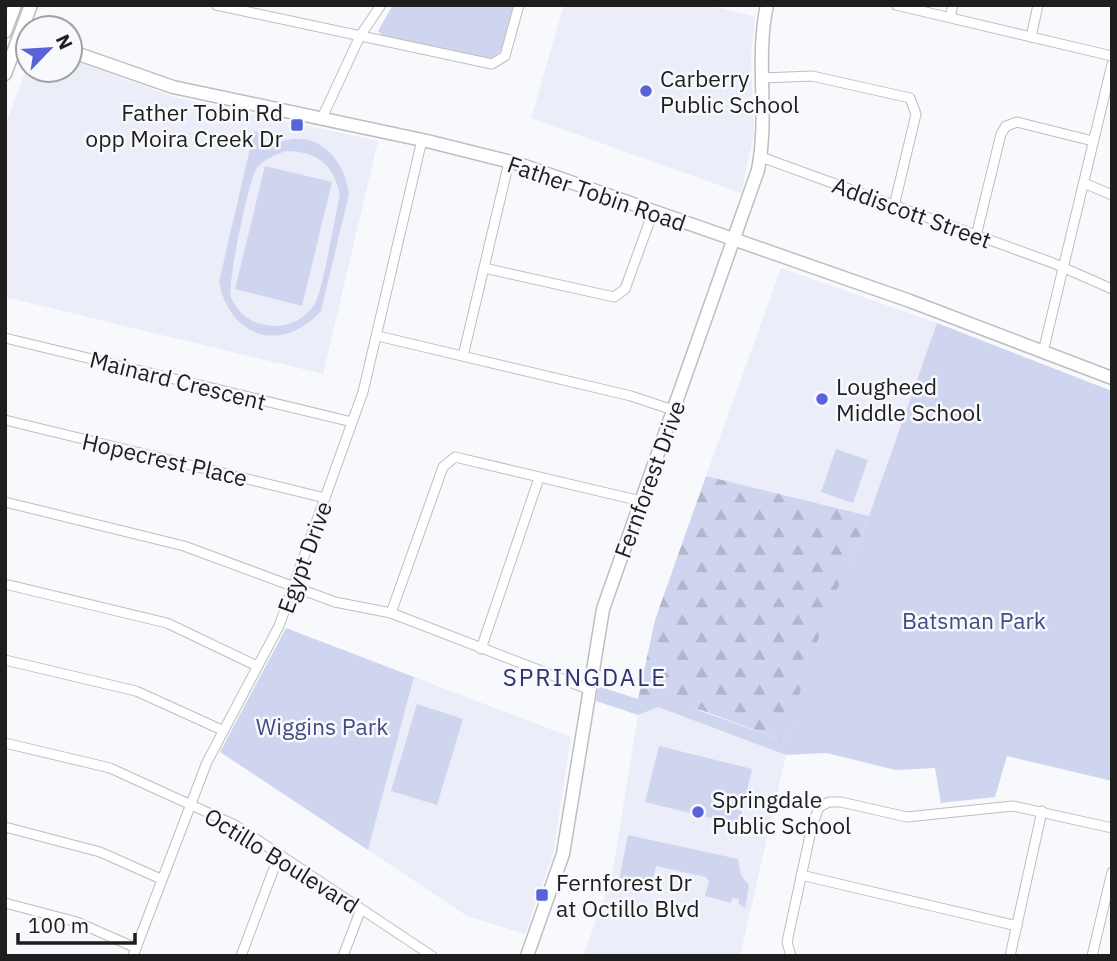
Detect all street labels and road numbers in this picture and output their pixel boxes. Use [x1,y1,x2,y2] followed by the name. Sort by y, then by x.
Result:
[504,148,690,238] street label: Father Tobin Road
[828,169,996,255] street label: Addiscott Street
[87,344,269,416] street label: Mainard Crescent
[607,396,691,562] street label: Fernforest Drive
[79,425,251,493] street label: Hopecrest Place
[270,497,338,617] street label: Egypt Drive
[199,800,365,920] street label: Octillo Boulevard

